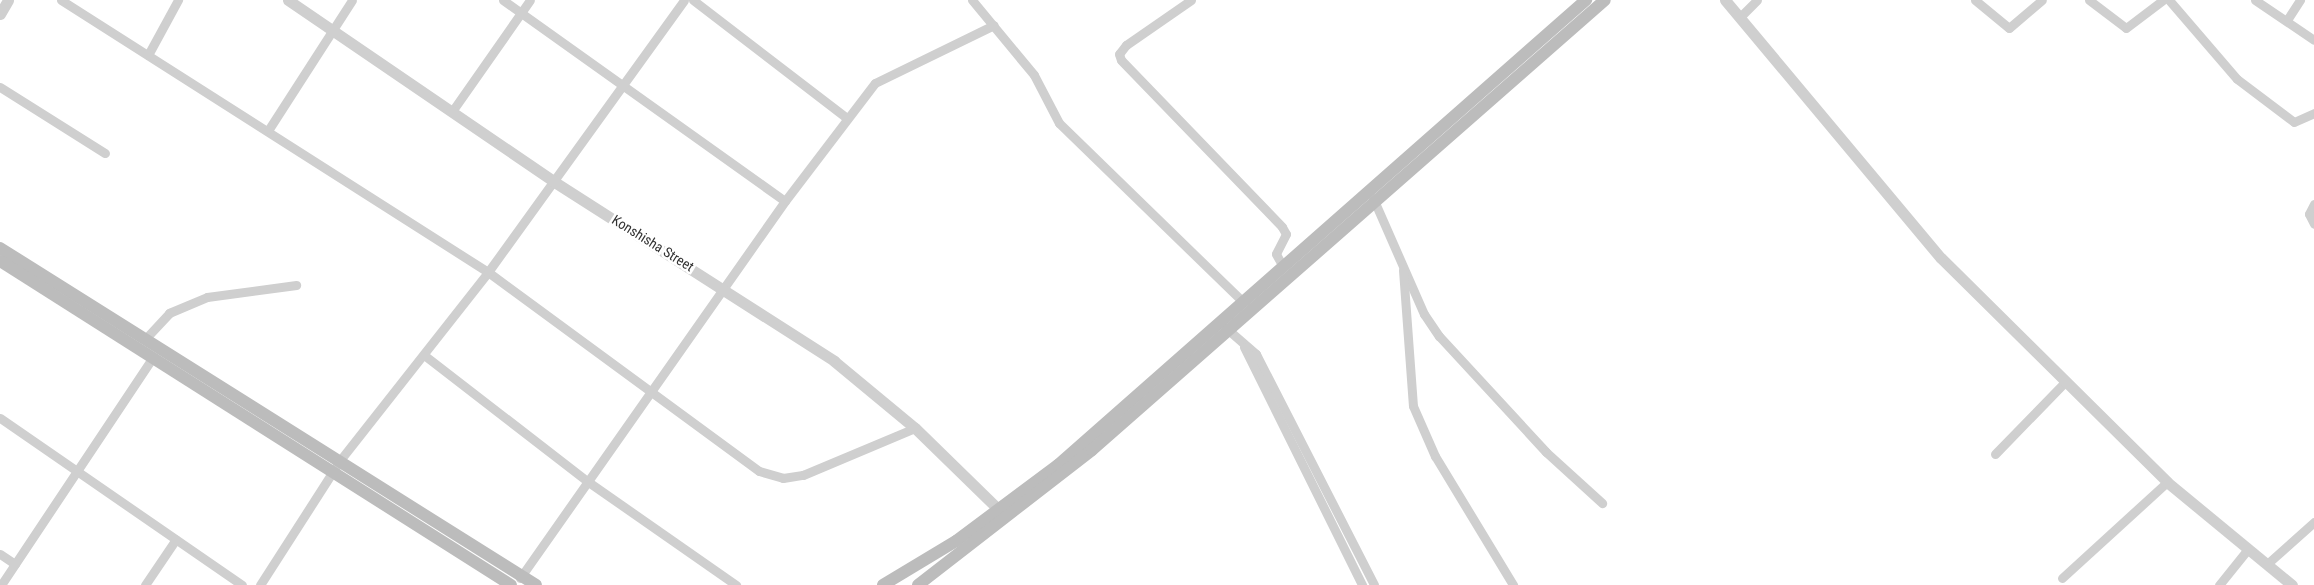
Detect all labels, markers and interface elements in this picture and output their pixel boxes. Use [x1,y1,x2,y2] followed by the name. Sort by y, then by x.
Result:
[609,211,697,275] street label: Konshisha Street

